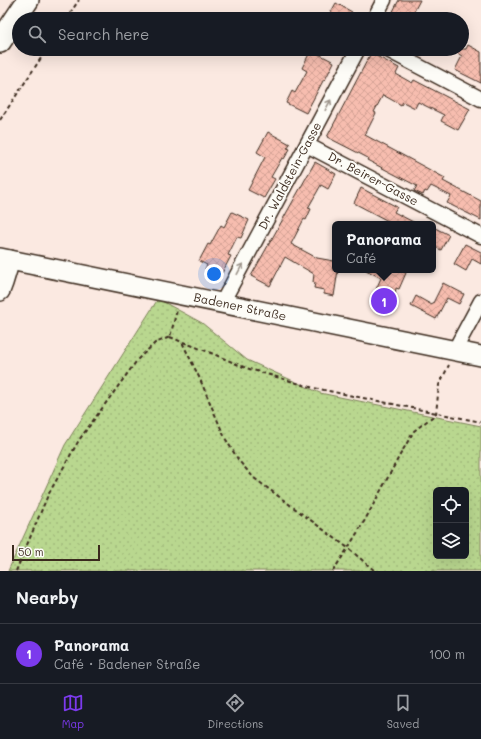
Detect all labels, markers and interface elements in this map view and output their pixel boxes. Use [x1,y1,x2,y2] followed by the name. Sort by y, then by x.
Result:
[12,12,469,56] search box
[26,23,48,45] icon: search
[58,24,149,44] text: Search here
[325,99,332,111] one-way arrow
[254,119,324,232] street label: Dr. Waldstein-Gasse
[325,148,421,209] street label: Dr. Beirer-Gasse
[332,221,436,273] popup
[346,229,422,249] text: Panorama
[346,249,376,266] text: Café
[237,263,245,275] one-way arrow
[204,264,224,284] your location
[371,286,397,316] pin: 1
[192,288,288,324] street label: Badener Straße
[433,487,469,559] map controls
[433,487,469,523] button: locate
[433,523,469,559] button: layers
[12,543,100,562] scale bar
[18,544,44,559] text: 50 m
[16,586,78,608] text: Nearby
[54,635,129,655] text: Panorama
[26,645,32,662] text: 1
[429,645,465,662] text: 100 m
[54,655,200,672] text: Café · Badener Straße
[62,692,84,731] tab: Map
[207,692,263,731] tab: Directions
[387,692,419,731] tab: Saved

